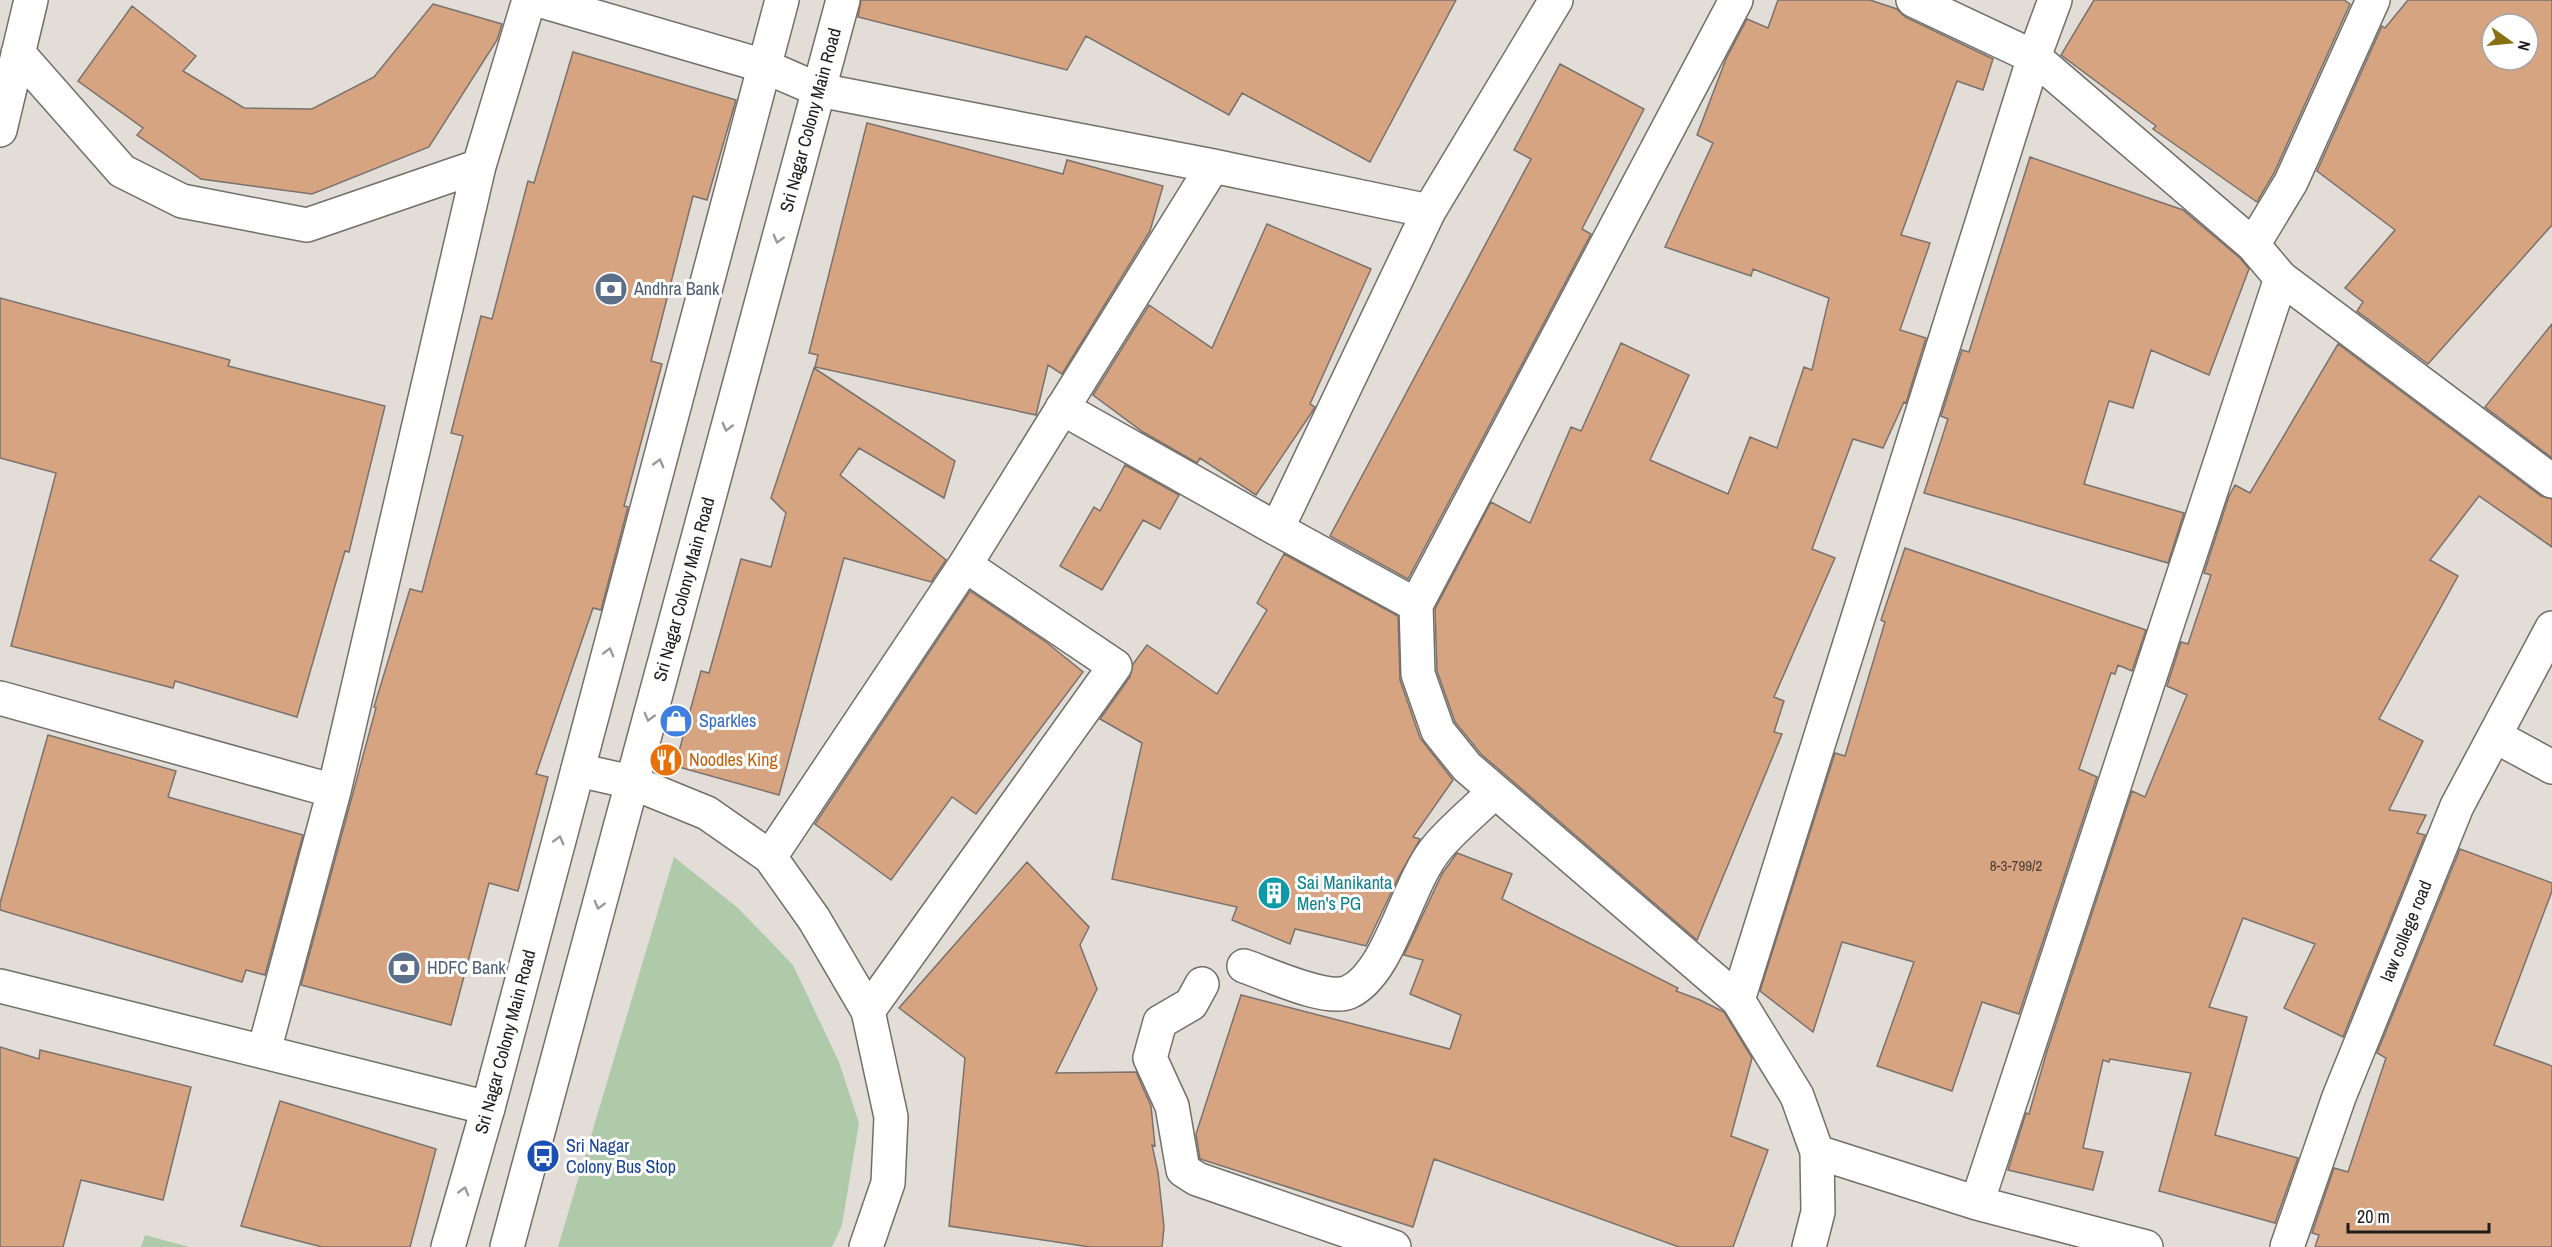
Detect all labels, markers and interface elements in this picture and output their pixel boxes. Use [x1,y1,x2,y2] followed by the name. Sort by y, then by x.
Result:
[2480,12,2540,72] north arrow
[773,25,847,215] street label: Sri Nagar Colony Main Road
[2513,38,2536,53] text: N
[773,234,786,244] one-way arrow
[593,271,629,307] bank icon: Andhra Bank
[633,276,720,301] place label: Andhra Bank
[722,422,735,432] one-way arrow
[652,458,664,469] one-way arrow
[647,494,720,684] street label: Sri Nagar Colony Main Road
[602,647,614,658] one-way arrow
[658,703,694,739] shop icon: Sparkles
[699,708,756,733] place label: Sparkles
[643,712,656,722] one-way arrow
[648,742,684,778] restaurant icon: Noodles King
[689,747,778,772] place label: Noodles King
[552,835,564,846] one-way arrow
[1990,855,2042,876] house number: 8-3-799/2
[1297,870,1392,916] place label: Sai Manikanta Men's PG
[1256,875,1292,911] building icon: Sai Manikanta Men's PG
[2374,877,2438,985] street label: law college road
[593,900,606,910] one-way arrow
[468,947,541,1137] street label: Sri Nagar Colony Main Road
[386,950,422,986] bank icon: HDFC Bank
[427,955,506,980] place label: HDFC Bank
[566,1133,676,1179] place label: Sri Nagar Colony Bus Stop
[525,1138,561,1174] bus stop icon: Sri Nagar Colony Bus Stop
[457,1186,470,1196] one-way arrow
[2348,1196,2489,1234] scale bar
[2357,1204,2390,1229] text: 20 m

